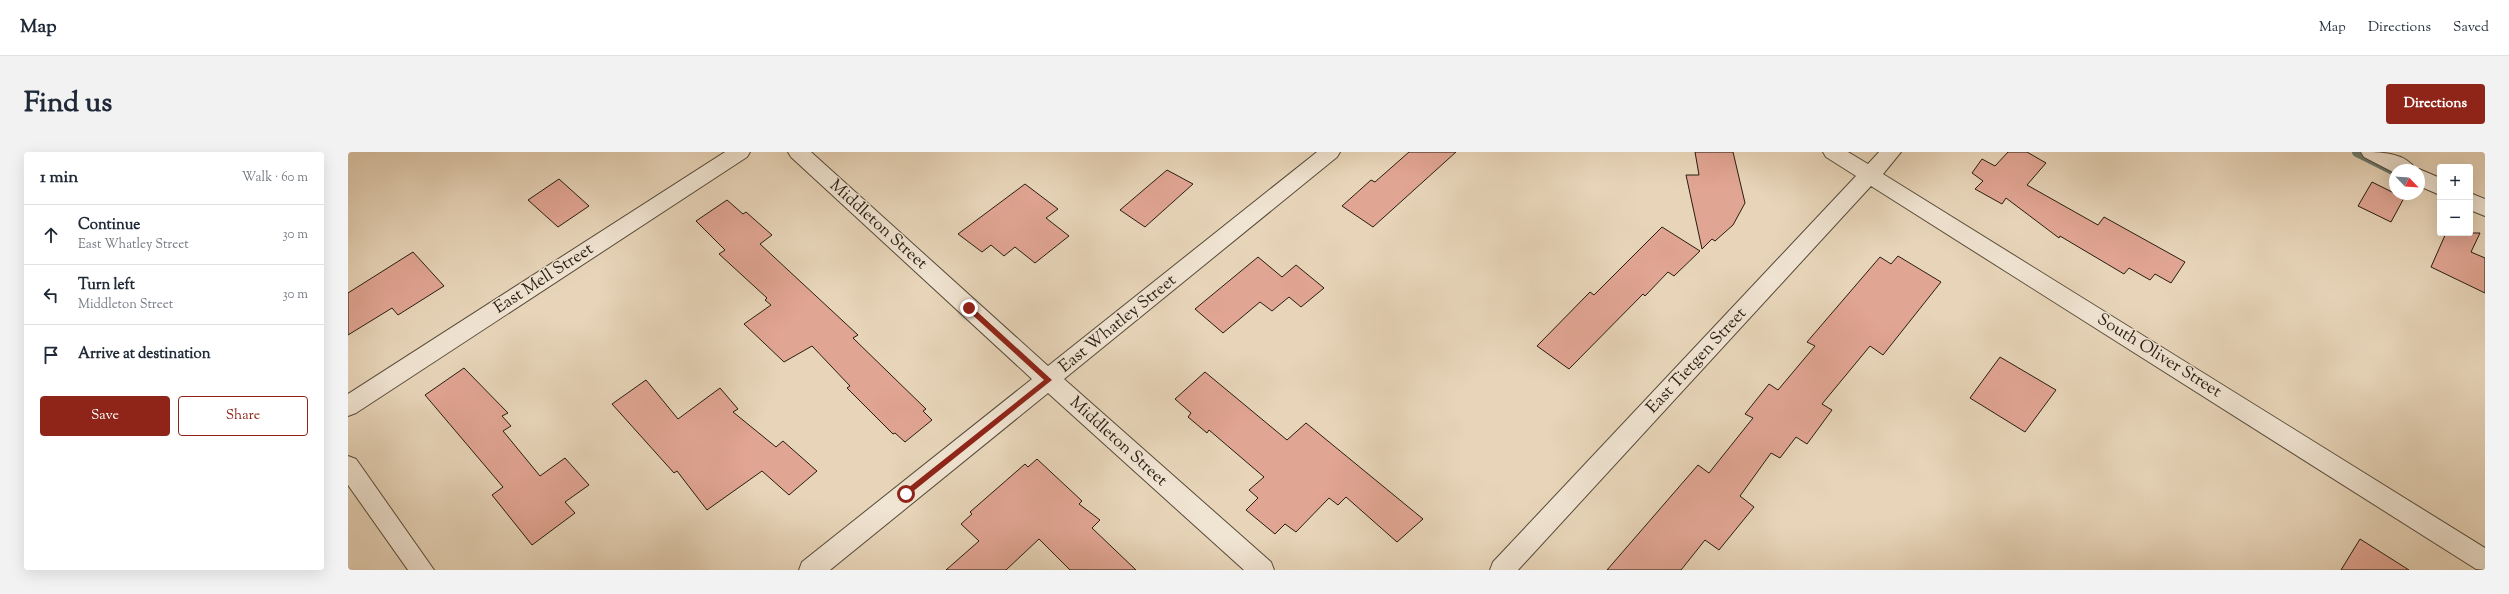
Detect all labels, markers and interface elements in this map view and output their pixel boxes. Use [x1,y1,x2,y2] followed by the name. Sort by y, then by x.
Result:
[20,14,57,41] text: Map
[2319,18,2346,38] text: Map
[2368,18,2431,38] text: Directions
[2453,18,2489,38] text: Saved
[24,84,112,124] text: Find us
[2386,84,2485,124] button: Directions
[2389,164,2425,200] north arrow
[2437,164,2473,236] map controls
[2437,164,2473,200] button: +
[40,166,78,190] text: 1 min
[242,169,308,187] text: Walk · 60 m
[824,174,932,276] street label: Middleton Street
[2437,200,2473,236] button: −
[78,215,140,236] text: Continue
[40,224,62,246] icon: ahead
[282,226,308,244] text: 30 m
[78,236,189,254] text: East Whatley Street
[489,238,599,320] street label: East Mell Street
[1054,269,1182,379] street label: East Whatley Street
[78,275,135,296] text: Turn left
[40,284,62,306] icon: left
[282,286,308,304] text: 30 m
[78,296,173,314] text: Middleton Street
[960,299,978,317] route end
[1641,302,1753,419] street label: East Tietgen Street
[2092,308,2226,404] street label: South Oliver Street
[40,344,62,366] icon: arrive
[78,344,211,365] text: Arrive at destination
[1064,391,1172,493] street label: Middleton Street
[40,396,170,436] button: Save
[178,396,308,436] button: Share
[897,485,915,503] route start

